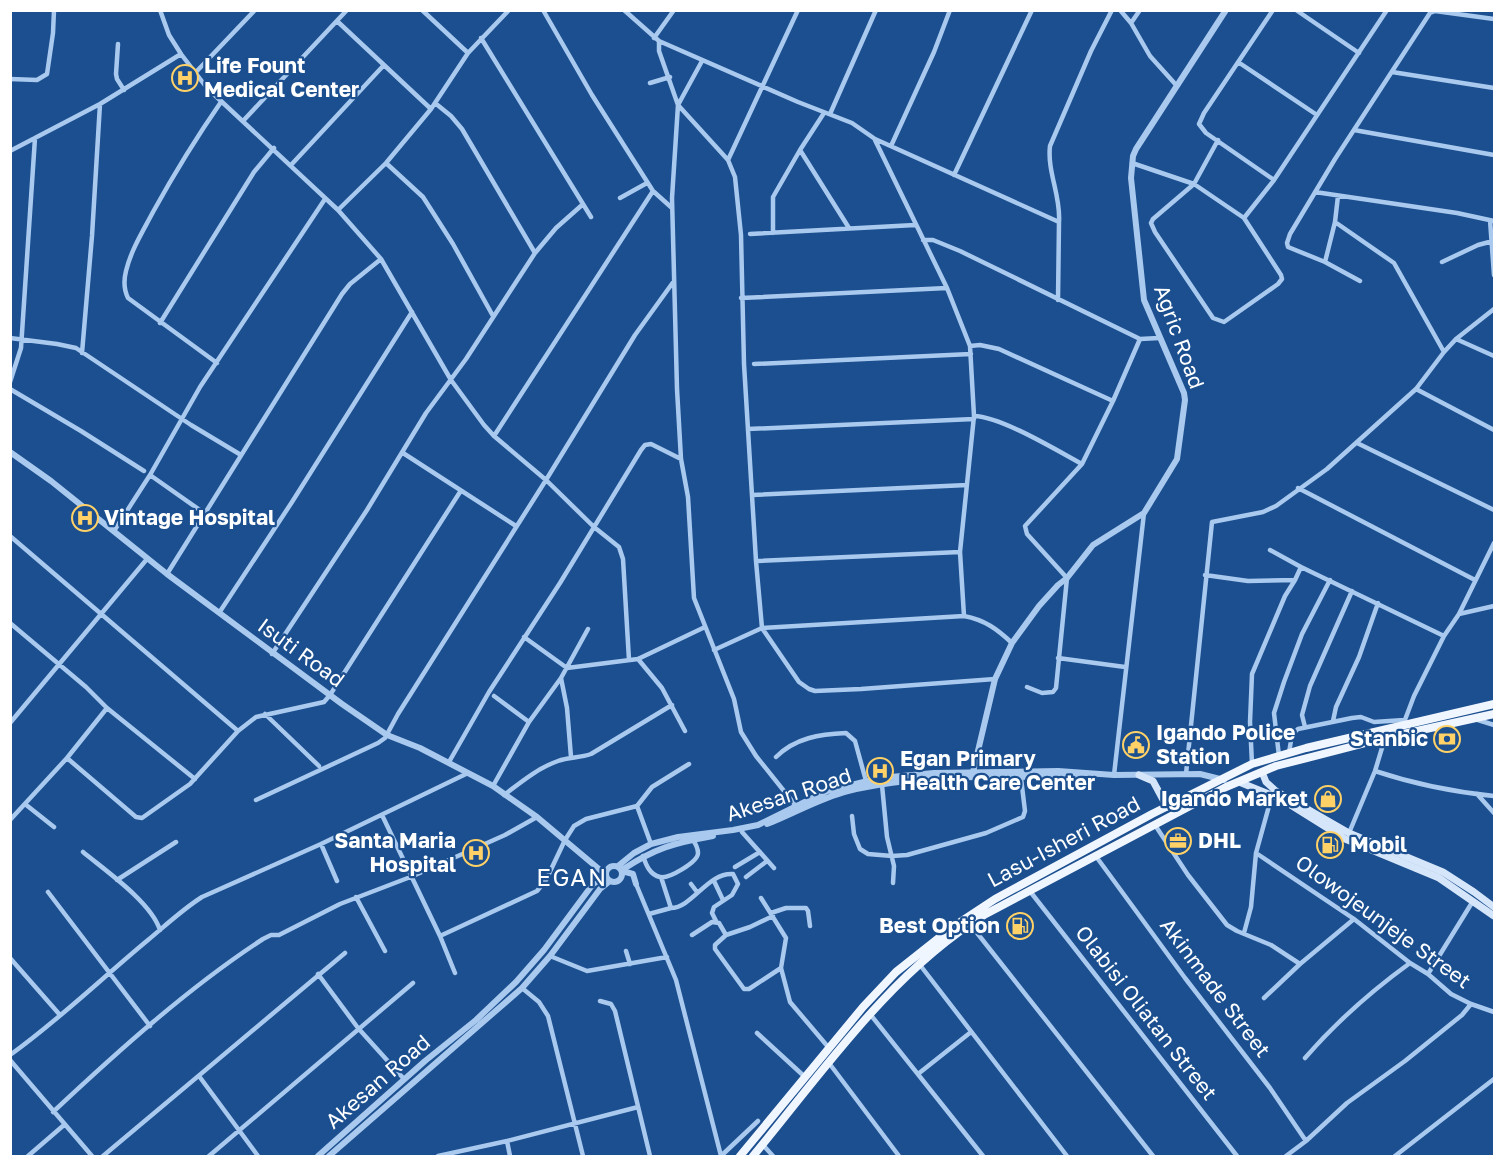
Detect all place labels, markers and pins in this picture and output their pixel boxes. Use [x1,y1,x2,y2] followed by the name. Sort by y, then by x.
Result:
[204,52,359,102] place label: Life Fount Medical Center
[170,63,200,93] hospital icon: Life Fount Medical Center
[70,503,100,533] hospital icon: Vintage Hospital
[104,504,275,530] place label: Vintage Hospital
[1156,719,1295,769] place label: Igando Police Station
[1432,724,1462,754] bank icon: Stanbic
[1350,725,1428,751] place label: Stanbic
[1121,730,1151,760] public building icon: Igando Police Station
[900,745,1095,795] place label: Egan Primary Health Care Center
[865,756,895,786] hospital icon: Egan Primary Health Care Center
[1313,784,1343,814] shop icon: Igando Market
[1161,785,1308,811] place label: Igando Market
[1163,826,1193,856] office icon: DHL
[334,827,456,877] place label: Santa Maria Hospital
[1198,827,1241,853] place label: DHL
[1315,830,1345,860] fuel station icon: Mobil
[1350,831,1407,857] place label: Mobil
[461,838,491,868] hospital icon: Santa Maria Hospital
[1005,911,1035,941] fuel station icon: Best Option
[879,912,1000,938] place label: Best Option

